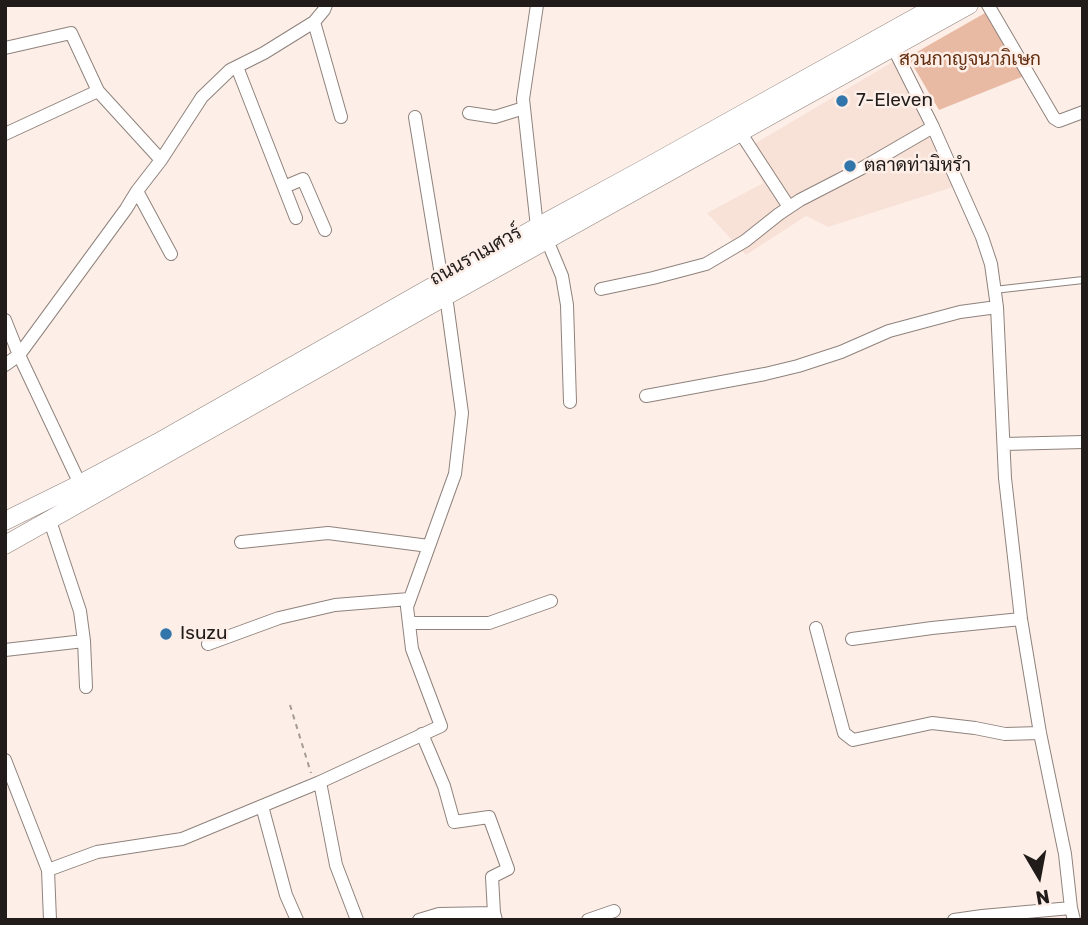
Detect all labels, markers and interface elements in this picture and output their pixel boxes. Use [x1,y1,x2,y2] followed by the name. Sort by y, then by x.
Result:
[899,49,1041,71] park label: สวนกาญจนาภิเษก
[856,90,933,112] place label: 7-Eleven
[834,93,850,109] marker: 7-Eleven
[864,155,971,177] place label: ตลาดท่ามิหรำ
[842,158,858,174] marker: ตลาดท่ามิหรำ
[426,221,526,291] street label: ถนนราเมศวร์
[180,623,227,645] place label: Isuzu
[158,626,174,642] marker: Isuzu
[1004,841,1074,911] north arrow
[1034,885,1051,910] text: N

